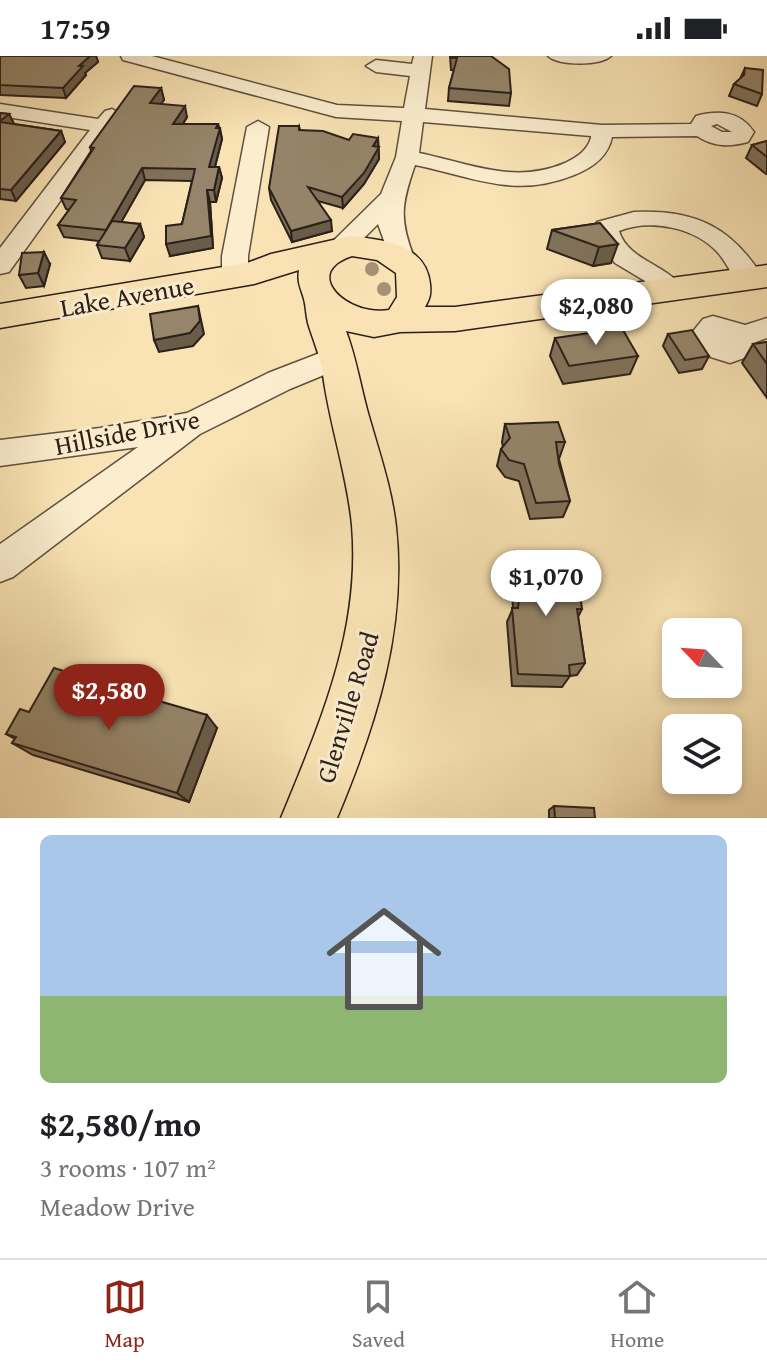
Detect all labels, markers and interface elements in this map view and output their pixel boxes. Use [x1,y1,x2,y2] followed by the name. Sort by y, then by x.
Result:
[40,6,111,50] text: 17:59
[57,265,197,327] street label: Lake Avenue
[531,279,661,347] pin: $2,080
[559,285,633,324] text: $2,080
[51,399,203,465] street label: Hillside Drive
[481,550,611,618] pin: $1,070
[509,556,583,595] text: $1,070
[662,618,742,698] north arrow
[662,618,742,794] map controls
[305,626,389,788] street label: Glenville Road
[44,664,174,732] pin: $2,580
[72,670,146,709] text: $2,580
[662,714,742,794] button: layers
[312,887,456,1031] icon: home
[40,1099,201,1148] text: $2,580/mo
[40,1148,216,1187] text: 3 rooms · 107 m²
[40,1187,195,1226] text: Meadow Drive
[103,1275,147,1355] tab: Map
[352,1275,405,1355] tab: Saved
[610,1275,664,1355] tab: Home

